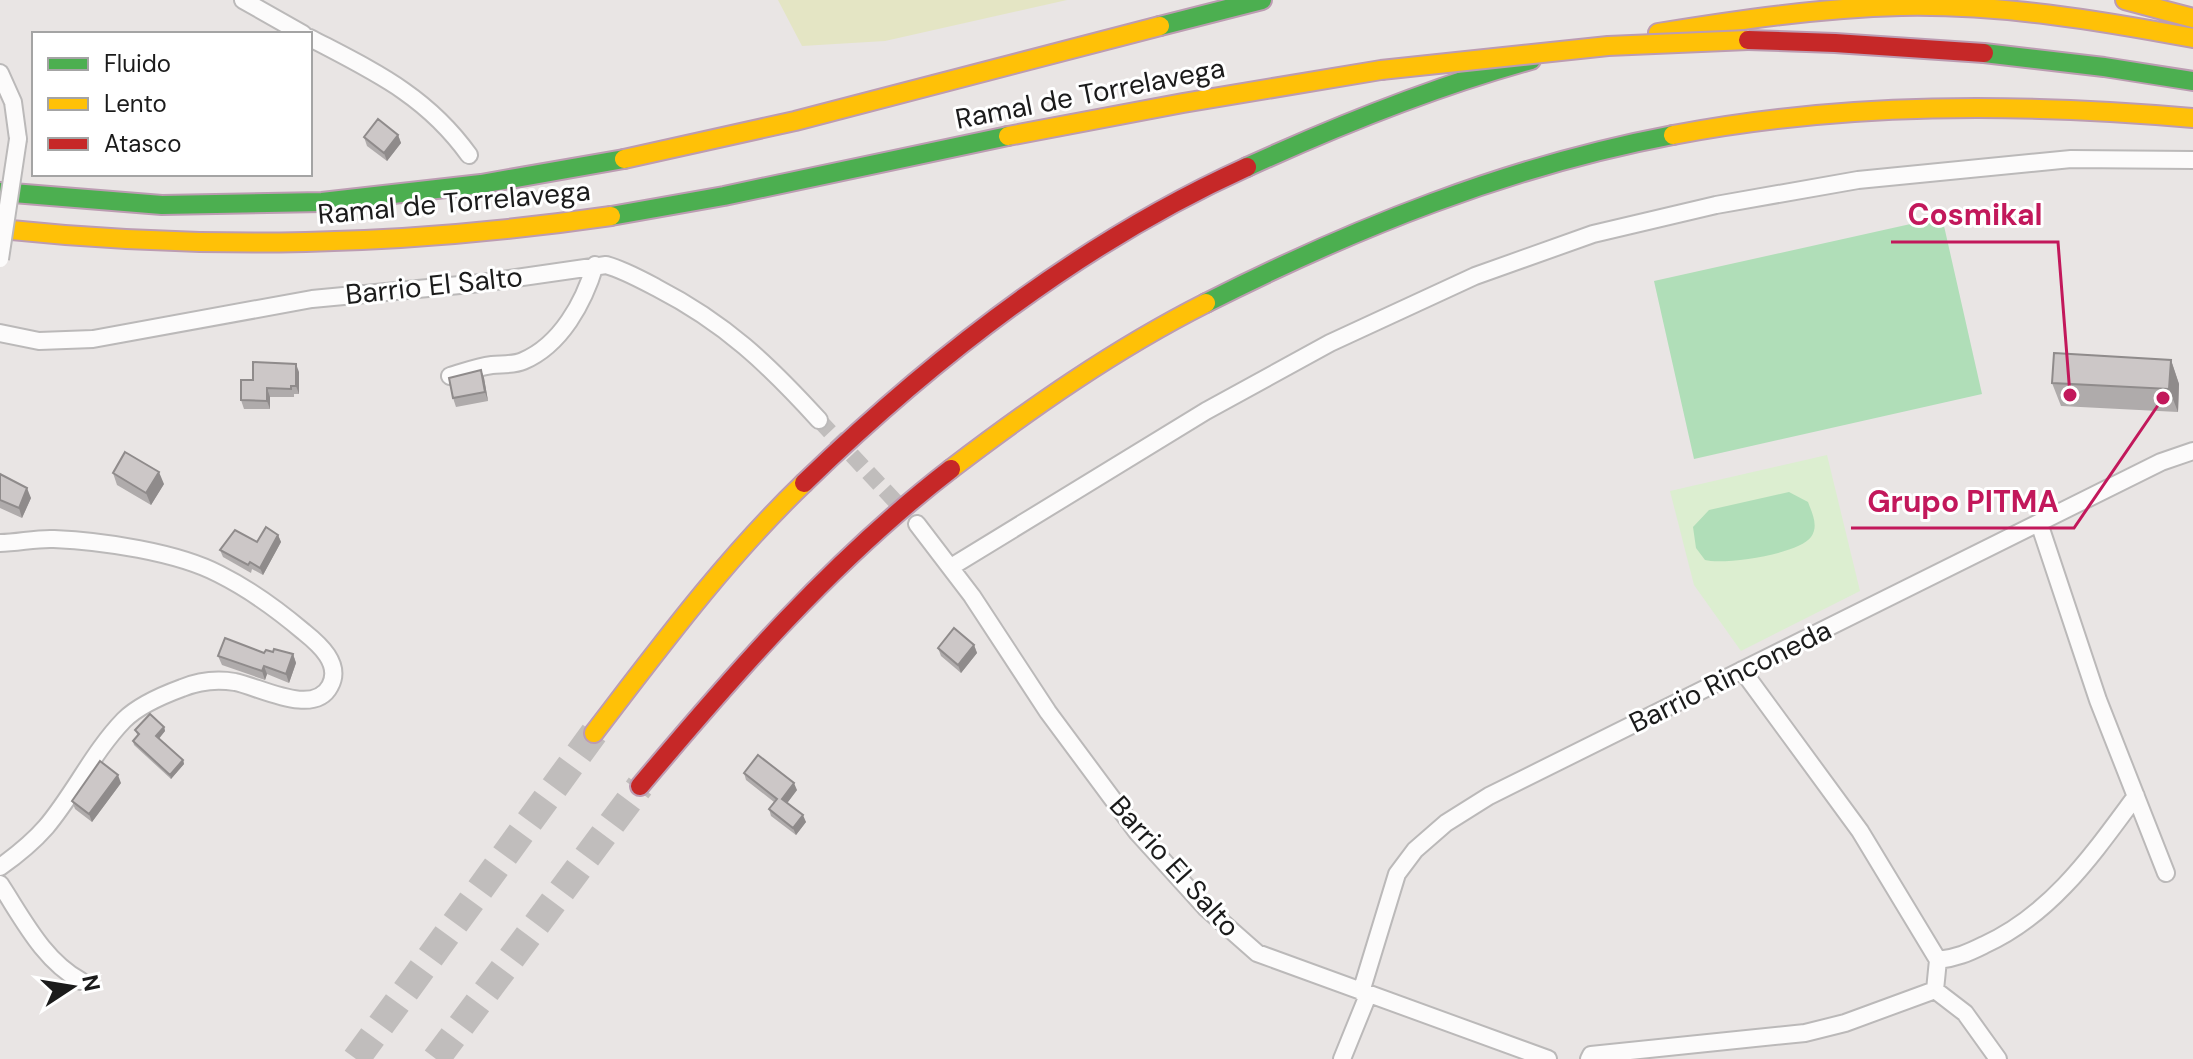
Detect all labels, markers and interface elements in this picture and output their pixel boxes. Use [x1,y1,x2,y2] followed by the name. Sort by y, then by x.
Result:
[32,32,312,176] legend
[104,48,171,79] text: Fluido
[952,49,1228,138] street label: Ramal de Torrelavega
[104,88,167,119] text: Lento
[104,128,181,159] text: Atasco
[316,172,592,233] street label: Ramal de Torrelavega
[1891,188,2058,242] callout: Cosmikal
[1907,195,2043,234] text: Cosmikal
[344,258,525,313] street label: Barrio El Salto
[1851,474,2074,528] callout: Grupo PITMA
[1867,482,2059,521] text: Grupo PITMA
[1623,612,1837,741] street label: Barrio Rinconeda
[1101,788,1248,945] street label: Barrio El Salto
[32,947,112,1027] north arrow
[75,972,107,994] text: N

